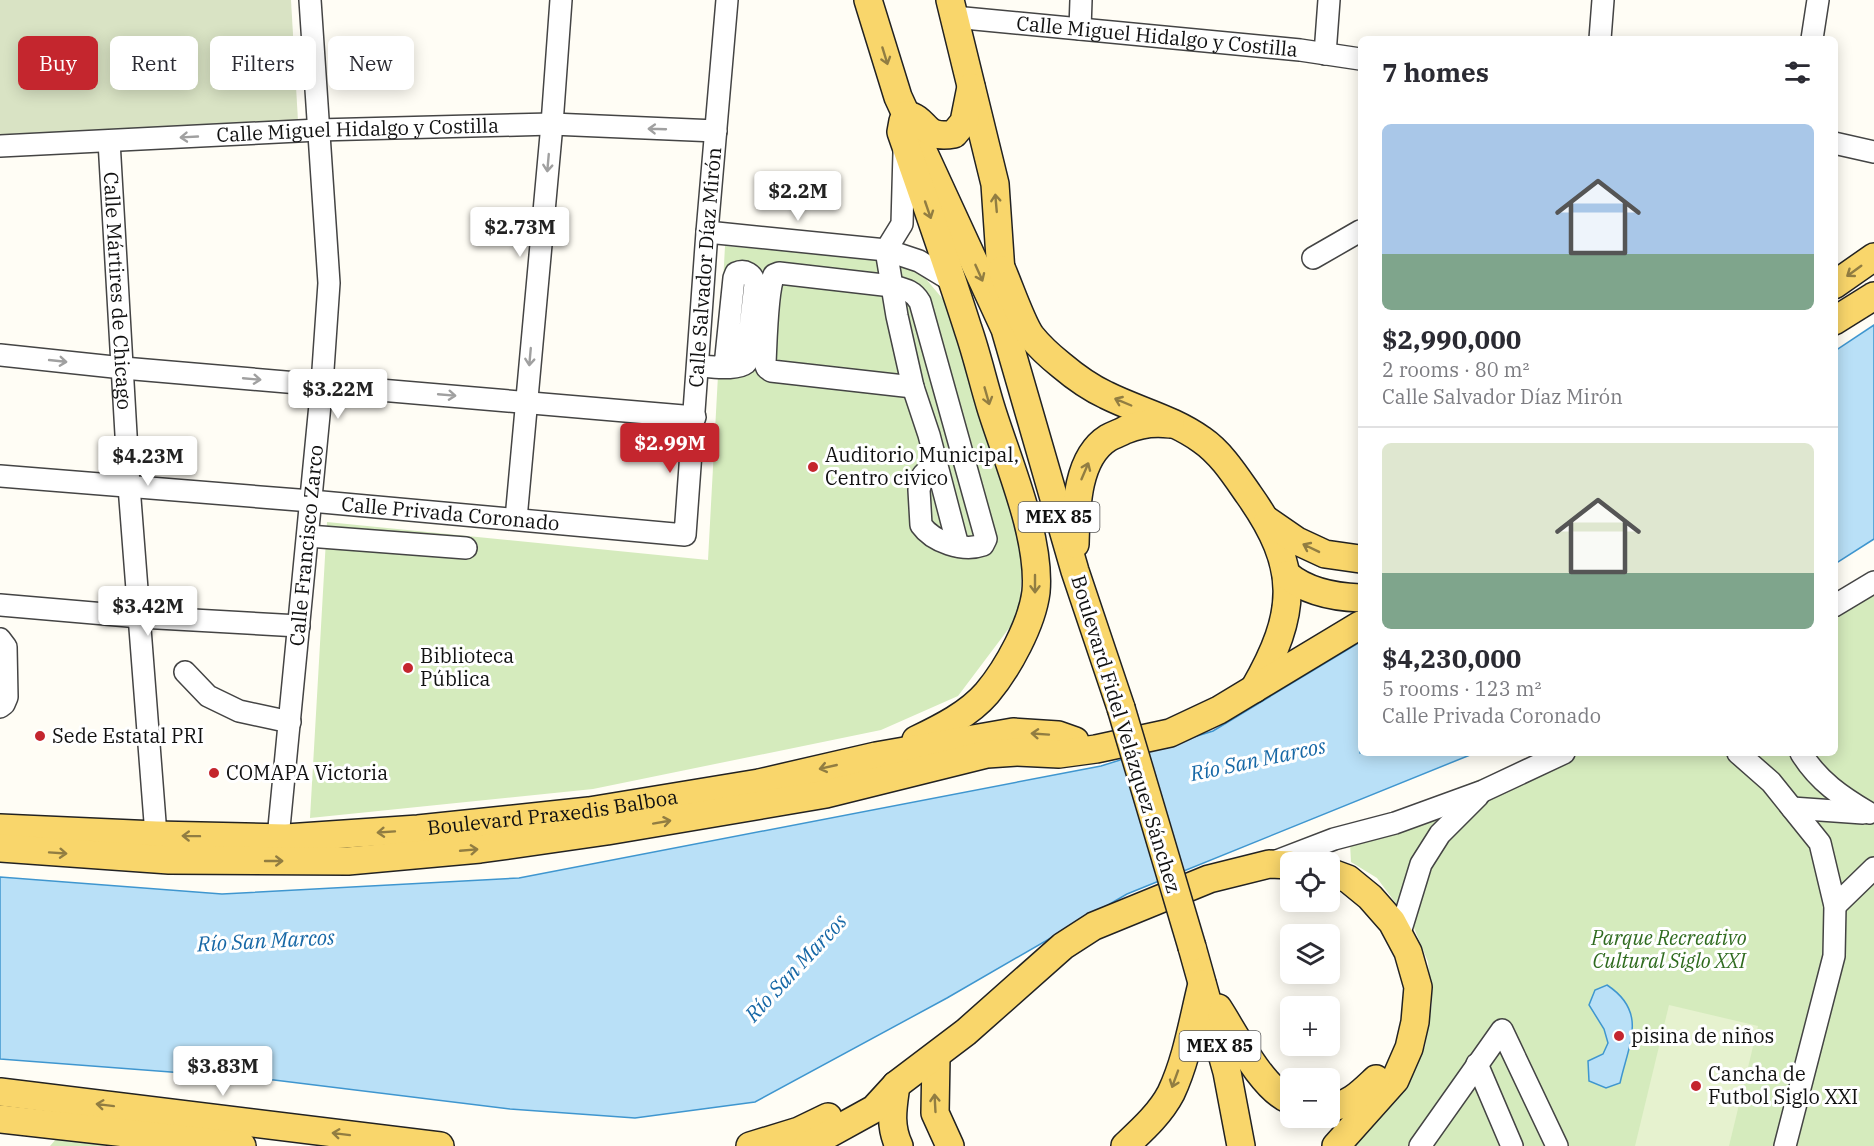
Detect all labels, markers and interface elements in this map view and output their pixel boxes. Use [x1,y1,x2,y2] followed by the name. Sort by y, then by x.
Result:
[1015,9,1299,63] street label: Calle Miguel Hidalgo y Costilla
[18,36,98,90] chip: Buy
[110,36,198,90] chip: Rent
[210,36,316,90] chip: Filters
[328,36,414,90] chip: New
[880,46,891,65] one-way arrow
[1382,55,1489,89] text: 7 homes
[1781,56,1814,89] icon: filters
[216,111,499,148] street label: Calle Miguel Hidalgo y Costilla
[648,123,668,134] one-way arrow
[180,131,200,142] one-way arrow
[682,146,727,388] street label: Calle Salvador Díaz Mirón
[542,153,553,172] one-way arrow
[1544,163,1652,271] icon: home
[98,171,139,410] street label: Calle Mártires de Chicago
[756,171,840,222] pin: $2.2M
[768,177,828,204] text: $2.2M
[990,194,1001,214] one-way arrow
[923,200,934,219] one-way arrow
[471,207,569,258] pin: $2.73M
[484,213,556,240] text: $2.73M
[974,264,985,282] one-way arrow
[1847,265,1863,277] one-way arrow
[1382,322,1521,356] text: $2,990,000
[524,347,535,367] one-way arrow
[48,356,68,367] one-way arrow
[1382,356,1529,383] text: 2 rooms · 80 m²
[289,369,387,420] pin: $3.22M
[242,373,262,384] one-way arrow
[302,375,374,402] text: $3.22M
[1382,383,1623,410] text: Calle Salvador Díaz Mirón
[982,386,993,405] one-way arrow
[436,390,456,401] one-way arrow
[1115,396,1133,407] one-way arrow
[621,423,719,474] pin: $2.99M
[634,429,706,456] text: $2.99M
[99,436,197,487] pin: $4.23M
[825,441,1019,491] place label: Auditorio Municipal, Centro civico
[112,442,184,469] text: $4.23M
[283,443,329,647] street label: Calle Francisco Zarco
[806,460,820,474] marker: Auditorio Municipal, Centro civico
[1080,463,1091,481] one-way arrow
[1544,482,1652,590] icon: home
[340,490,561,537] street label: Calle Privada Coronado
[1018,502,1100,532] road number: MEX 85
[1303,541,1321,553] one-way arrow
[1065,572,1188,896] street label: Boulevard Fidel Velázquez Sánchez
[1029,573,1041,593] one-way arrow
[99,586,197,637] pin: $3.42M
[112,592,184,619] text: $3.42M
[1382,641,1521,675] text: $4,230,000
[420,642,514,692] place label: Biblioteca Pública
[401,661,415,675] marker: Biblioteca Pública
[1382,675,1541,702] text: 5 rooms · 123 m²
[1382,702,1601,729] text: Calle Privada Coronado
[52,722,204,749] place label: Sede Estatal PRI
[1031,728,1051,739] one-way arrow
[33,729,47,743] marker: Sede Estatal PRI
[1187,731,1328,787] water label: Río San Marcos
[226,759,388,786] place label: COMAPA Victoria
[818,761,837,773] one-way arrow
[207,766,221,780] marker: COMAPA Victoria
[426,783,680,841] street label: Boulevard Praxedis Balboa
[651,816,671,827] one-way arrow
[376,826,396,837] one-way arrow
[182,830,202,842] one-way arrow
[458,844,478,855] one-way arrow
[48,848,68,859] one-way arrow
[1280,852,1340,1128] map controls
[1280,852,1340,912] button: locate
[264,855,284,867] one-way arrow
[737,907,853,1028] water label: Río San Marcos
[195,922,336,958] water label: Río San Marcos
[1280,924,1340,984] button: layers
[1590,924,1747,974] park label: Parque Recreativo Cultural Siglo XXI
[1280,996,1340,1056] button: +
[1631,1022,1774,1049] place label: pisina de niños
[1612,1029,1626,1043] marker: pisina de niños
[1180,1031,1260,1061] road number: MEX 85
[174,1046,272,1097] pin: $3.83M
[187,1052,259,1079] text: $3.83M
[1708,1060,1858,1110] place label: Cancha de Futbol Siglo XXI
[1280,1068,1340,1128] button: −
[1169,1069,1180,1088] one-way arrow
[1689,1079,1703,1093] marker: Cancha de Futbol Siglo XXI
[929,1094,940,1113] one-way arrow
[96,1100,116,1111] one-way arrow
[331,1128,351,1139] one-way arrow

